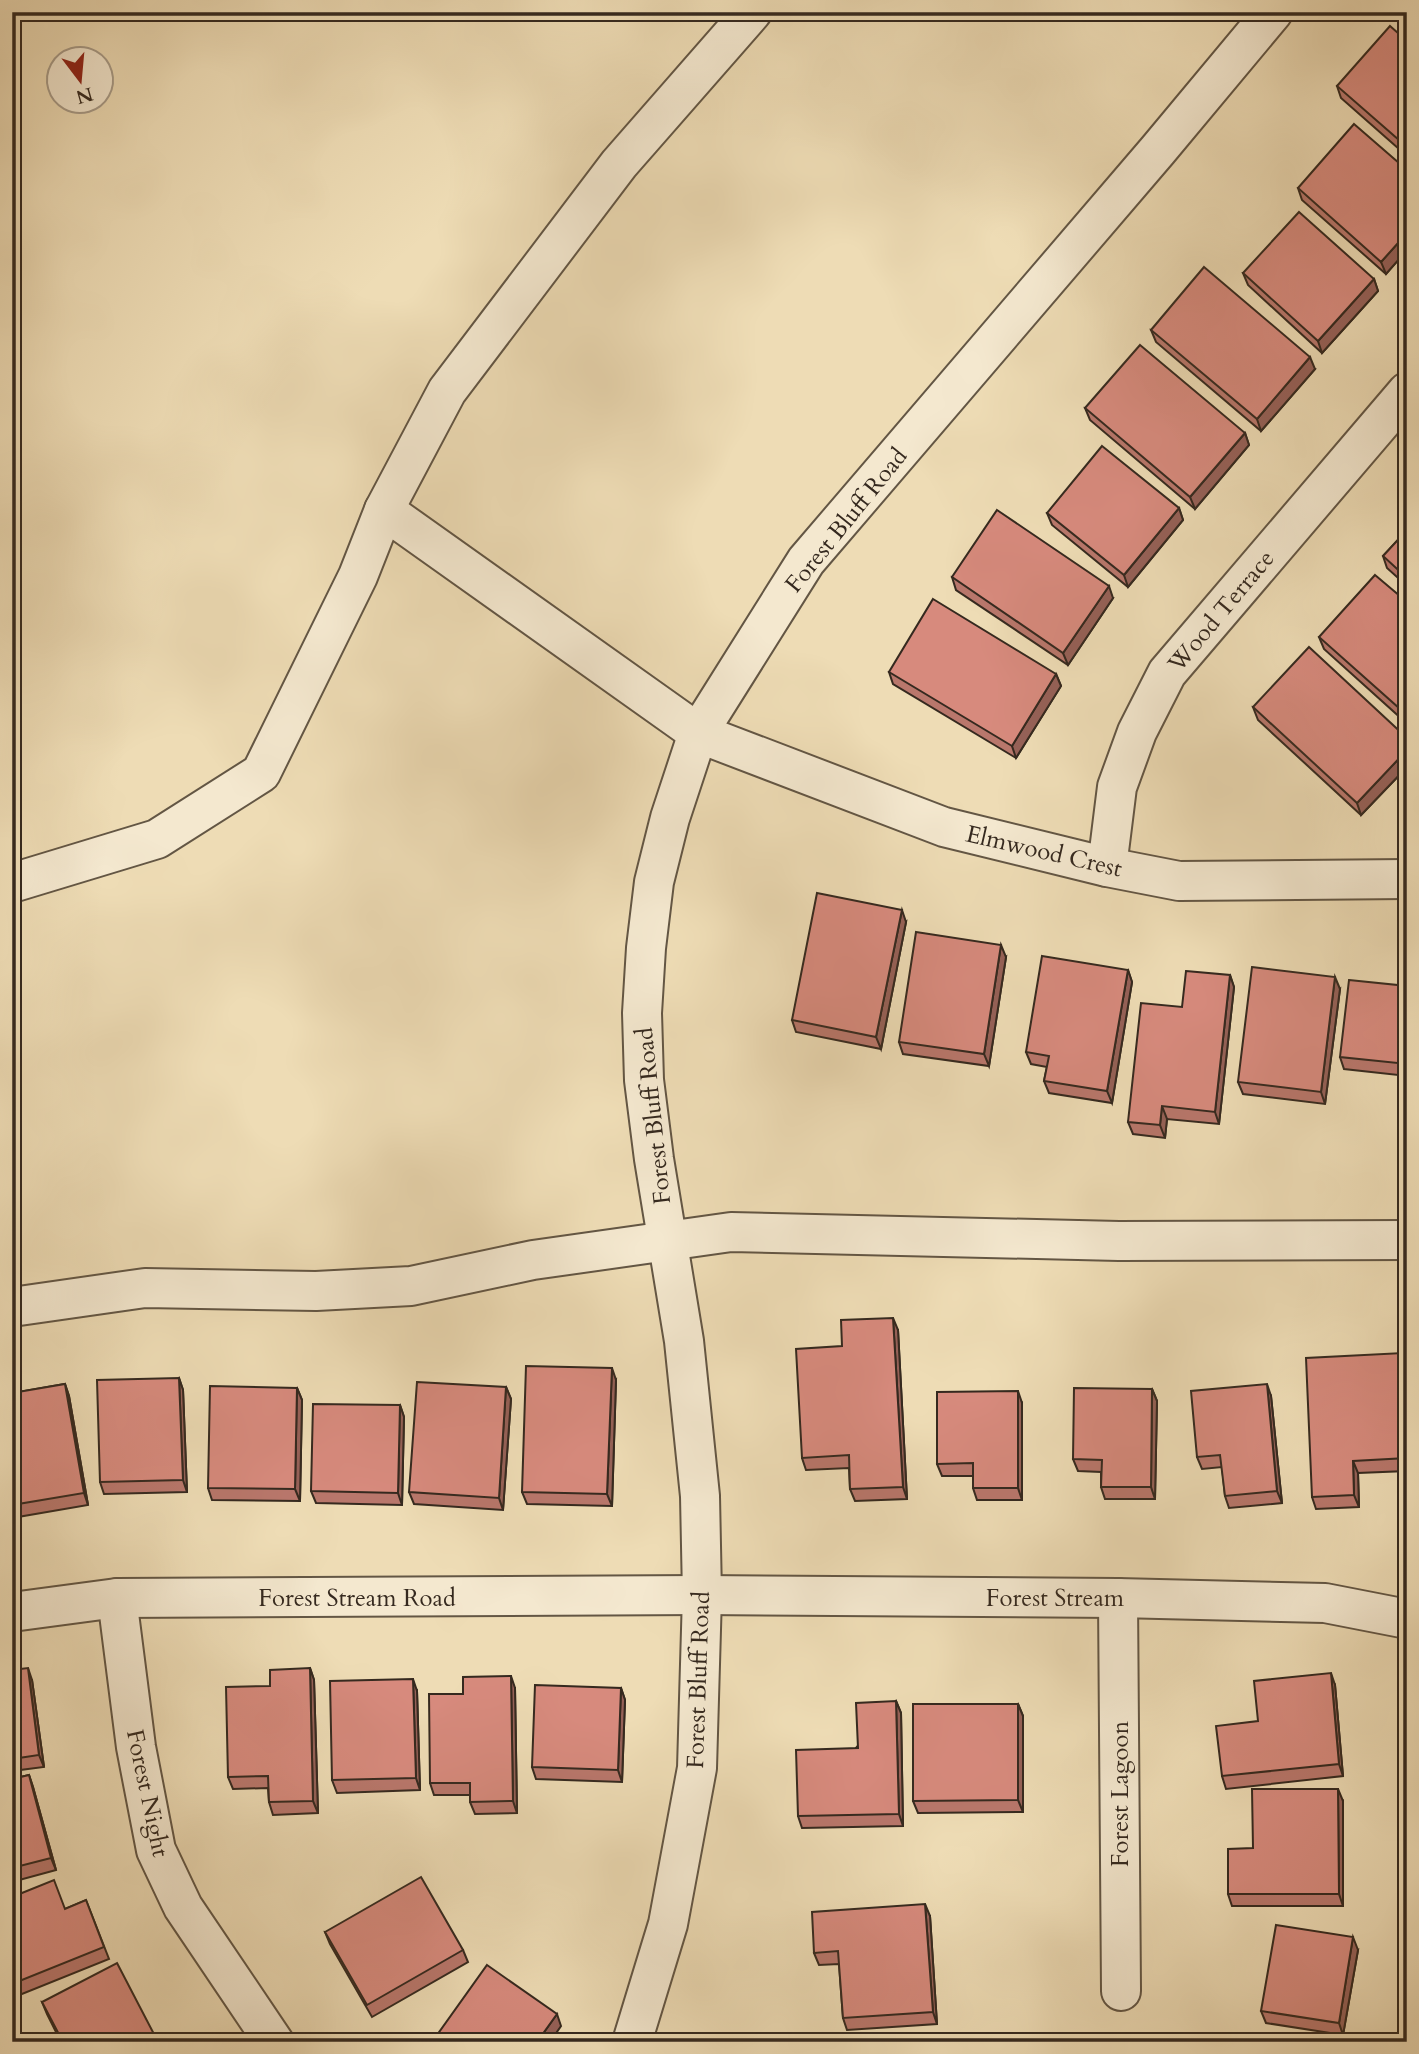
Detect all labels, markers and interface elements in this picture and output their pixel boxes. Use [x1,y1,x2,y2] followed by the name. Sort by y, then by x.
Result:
[46,46,116,116] north arrow
[72,81,96,110] text: N
[778,441,915,600] street label: Forest Bluff Road
[1160,543,1282,680] street label: Wood Terrace
[963,818,1126,886] street label: Elmwood Crest
[628,1026,679,1206] street label: Forest Bluff Road
[258,1582,456,1615] street label: Forest Stream Road
[986,1582,1125,1615] street label: Forest Stream
[679,1590,718,1769] street label: Forest Bluff Road
[1104,1721,1137,1867] street label: Forest Lagoon
[118,1726,177,1860] street label: Forest Night

